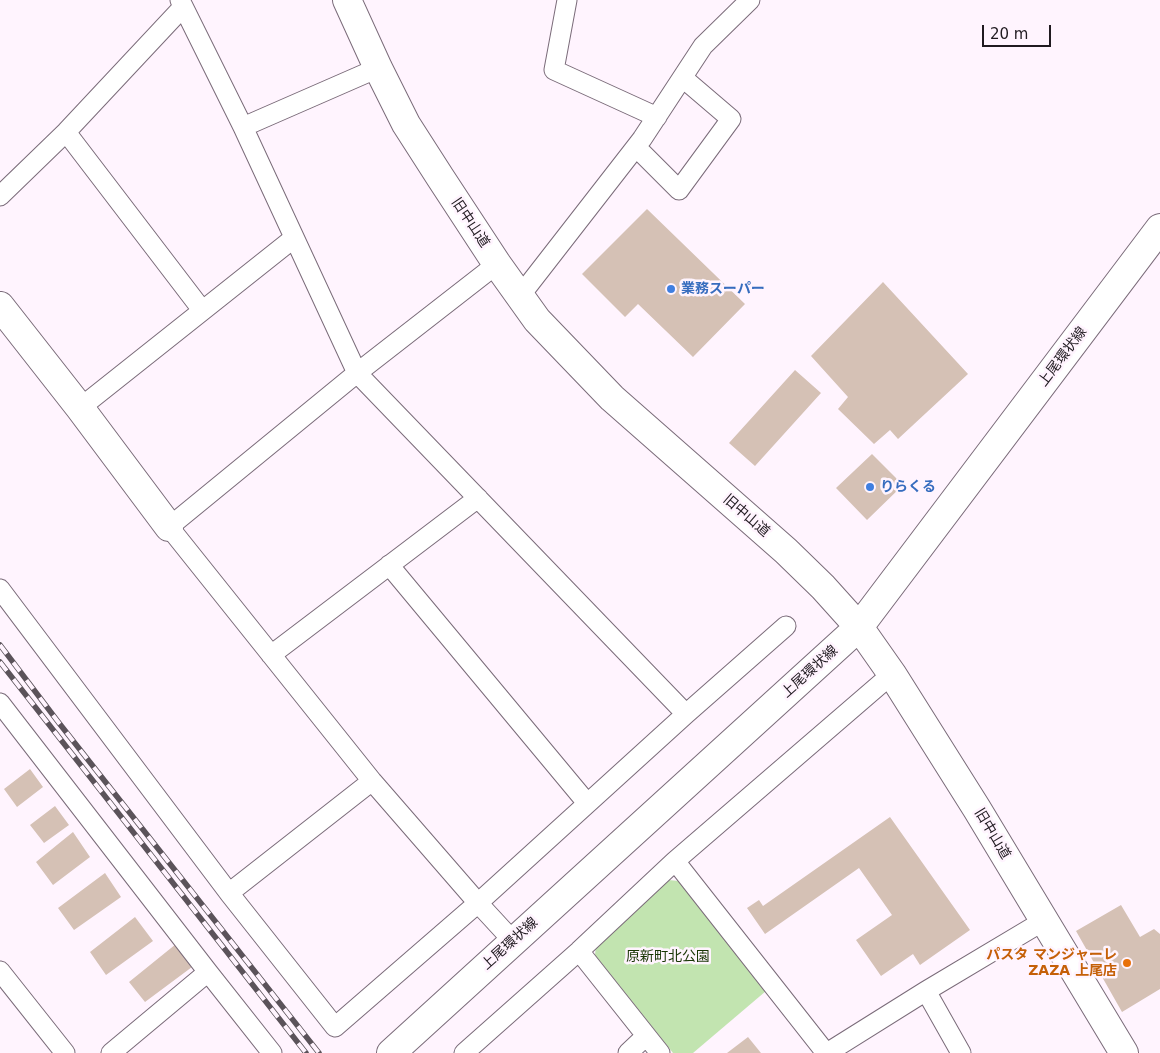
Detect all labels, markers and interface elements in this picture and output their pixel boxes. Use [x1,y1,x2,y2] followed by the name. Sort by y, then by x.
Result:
[985,15,1054,47] scale bar
[990,25,1028,43] text: 20 m
[447,195,493,251] street label: 旧中山道
[681,281,765,297] place label: 業務スーパー
[665,283,677,295] marker: 業務スーパー
[1035,324,1091,390] street label: 上尾環状線
[880,479,936,495] place label: りらくる
[864,481,876,493] marker: りらくる
[719,491,773,541] street label: 旧中山道
[778,642,842,702] street label: 上尾環状線
[970,806,1014,862] street label: 旧中山道
[478,914,542,974] street label: 上尾環状線
[986,947,1117,980] place label: パスタ マンジャーレ ZAZA 上尾店
[626,949,710,965] park label: 原新町北公園
[1121,957,1133,969] marker: パスタ マンジャーレ ZAZA 上尾店

